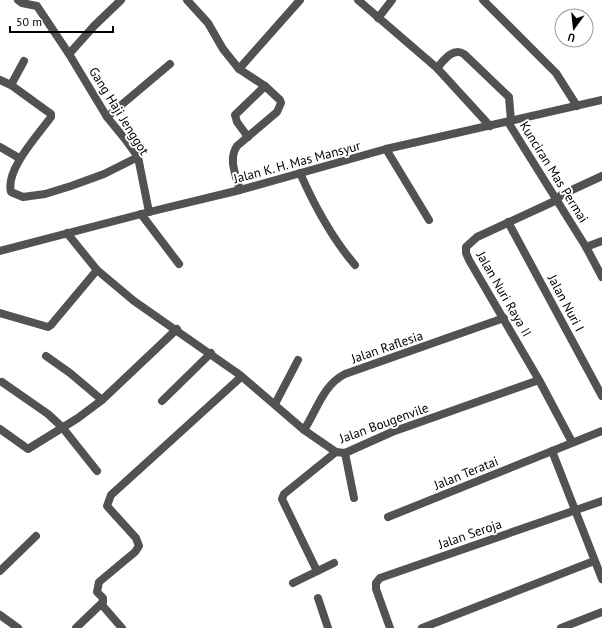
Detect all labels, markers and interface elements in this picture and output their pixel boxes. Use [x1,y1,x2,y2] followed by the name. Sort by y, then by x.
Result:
[10,8,113,34] scale bar
[554,8,594,48] north arrow
[16,14,42,29] text: 50 m
[566,30,577,45] text: U
[85,64,153,159] street label: Gang Haji Jenggot
[516,118,592,226] street label: Kunciran Mas Permai
[231,137,363,187] street label: Jalan K. H. Mas Mansyur
[472,247,535,340] street label: Jalan Nuri Raya II
[543,271,588,334] street label: Jalan Nuri I
[348,327,425,368] street label: Jalan Raflesia
[336,399,431,447] street label: Jalan Bougenvile
[430,452,501,494] street label: Jalan Teratai
[435,515,504,553] street label: Jalan Seroja

